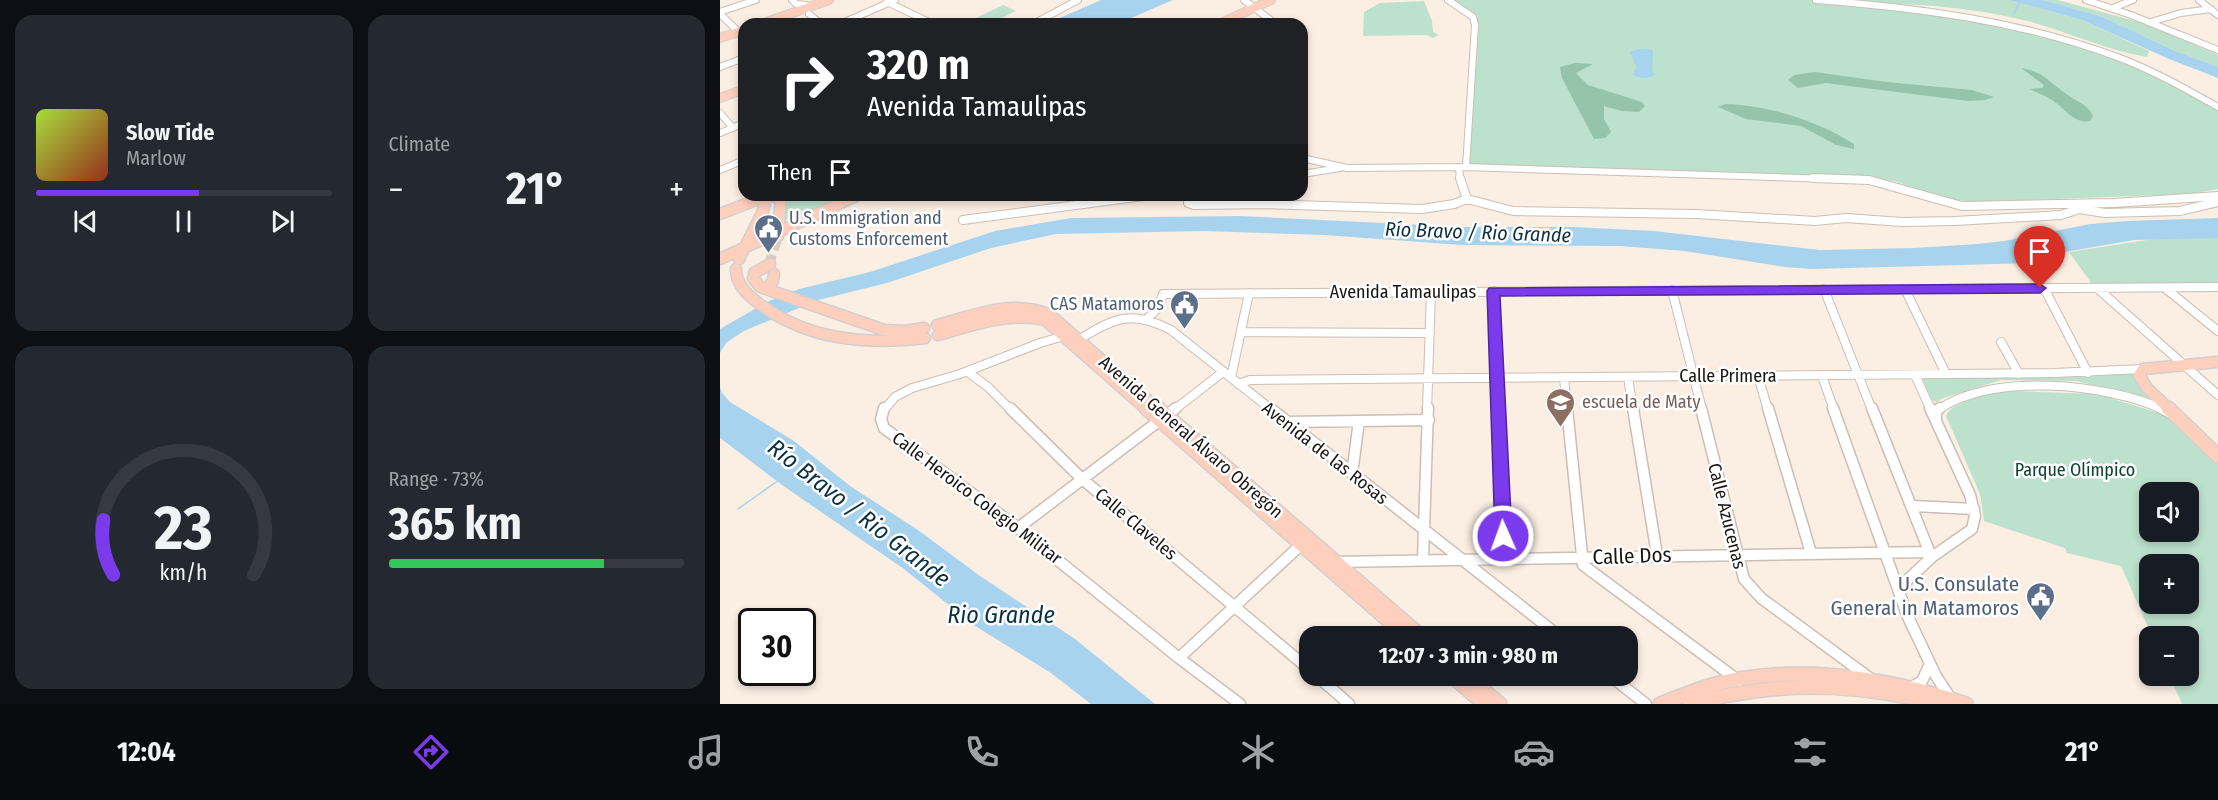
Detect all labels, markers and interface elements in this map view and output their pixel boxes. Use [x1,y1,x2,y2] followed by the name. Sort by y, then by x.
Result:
[867,40,970,90] text: 320 m
[768,42,846,120] icon: right
[867,91,1087,123] text: Avenida Tamaulipas
[126,119,214,146] text: Slow Tide
[389,132,450,156] text: Climate
[126,146,186,170] text: Marlow
[824,156,857,189] icon: arrive
[768,159,812,186] text: Then
[506,162,566,216] text: 21°
[389,170,403,210] text: −
[669,170,684,210] text: +
[69,205,102,238] icon: previous
[167,205,200,238] icon: pause
[266,205,299,238] icon: next
[789,207,949,250] place label: U.S. Immigration and Customs Enforcement
[752,212,784,254] public building icon: U.S. Immigration and Customs Enforcement
[1385,217,1572,247] water label: Río Bravo / Rio Grande
[2014,226,2065,288] pin
[2023,235,2056,268] icon: arrive
[1330,281,1477,303] street label: Avenida Tamaulipas
[1169,288,1201,330] public building icon: CAS Matamoros
[1050,293,1164,315] place label: CAS Matamoros
[1094,350,1288,523] street label: Avenida General Álvaro Obregón
[1679,365,1777,387] street label: Calle Primera
[1545,386,1577,428] school or university icon: escuela de Maty
[1582,391,1700,413] place label: escuela de Maty
[1258,397,1393,509] street label: Avenida de las Rosas
[888,427,1067,569] street label: Calle Heroico Colegio Militar
[762,433,956,593] water label: Río Bravo / Rio Grande
[2015,459,2135,481] park label: Parque Olímpico
[1703,461,1751,571] street label: Calle Azucenas
[389,467,484,491] text: Range · 73%
[2139,482,2199,686] map controls
[2139,482,2199,542] button: sound
[1090,483,1182,565] street label: Calle Claveles
[154,491,213,566] text: 23
[389,497,522,551] text: 365 km
[1471,504,1535,568] position arrow
[1592,542,1672,570] street label: Calle Dos
[2139,554,2199,614] button: +
[160,560,208,586] text: km/h
[1830,571,2019,621] place label: U.S. Consulate General in Matamoros
[2024,580,2056,622] public building icon: U.S. Consulate General in Matamoros
[947,601,1055,629] water label: Rio Grande
[738,608,816,686] speed limit sign: 30
[2139,626,2199,686] button: −
[1379,642,1558,669] text: 12:07 · 3 min · 980 m
[410,731,452,773] icon: directions
[685,731,727,773] icon: music
[961,731,1003,773] icon: phone
[1237,731,1279,773] icon: climate
[1513,731,1555,773] icon: car
[1789,731,1831,773] icon: filters
[117,736,176,768] text: 12:04
[2065,736,2101,768] text: 21°

